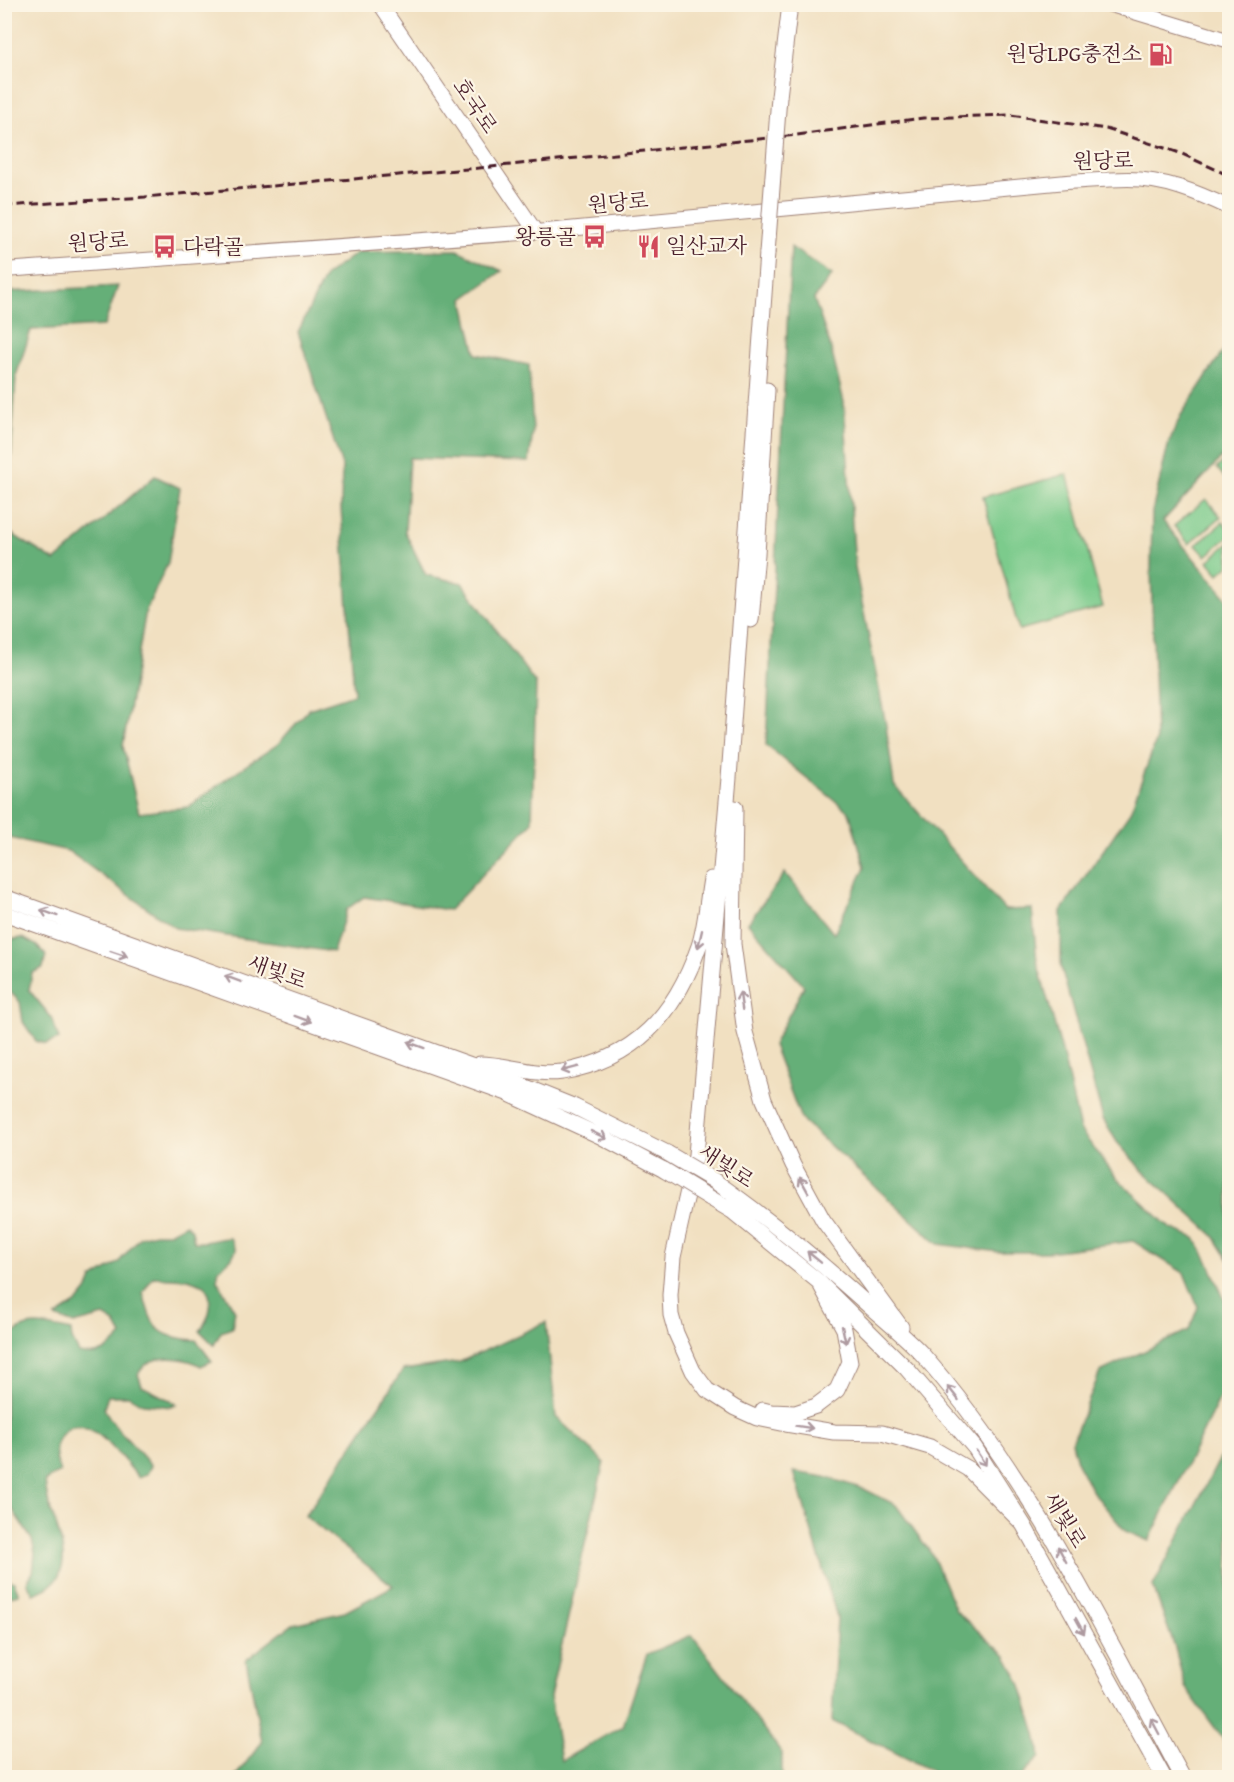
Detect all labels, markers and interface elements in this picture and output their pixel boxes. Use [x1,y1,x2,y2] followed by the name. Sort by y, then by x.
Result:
[1007,38,1142,69] place label: 원당LPG충전소
[1147,41,1173,67] fuel station icon: 원당LPG충전소
[446,72,505,140] street label: 호국로
[1072,144,1134,177] street label: 원당로
[586,184,650,221] street label: 원당로
[515,221,576,252] place label: 왕릉골
[67,224,129,259] street label: 원당로
[581,224,607,250] bus stop icon: 왕릉골
[666,230,748,261] place label: 일산교자
[183,231,244,262] place label: 다락골
[635,233,661,259] restaurant icon: 일산교자
[152,234,178,260] bus stop icon: 다락골
[40,907,59,918] one-way arrow
[693,929,705,948] one-way arrow
[243,947,311,997] street label: 새빛로
[109,950,128,961] one-way arrow
[224,972,243,983] one-way arrow
[735,992,746,1012] one-way arrow
[293,1015,312,1026] one-way arrow
[407,1039,426,1050] one-way arrow
[561,1064,580,1075] one-way arrow
[589,1130,607,1141] one-way arrow
[692,1136,760,1195] street label: 새빛로
[798,1176,809,1194] one-way arrow
[807,1250,822,1264] one-way arrow
[839,1325,851,1344] one-way arrow
[946,1386,959,1402] one-way arrow
[794,1422,813,1433] one-way arrow
[975,1450,987,1466] one-way arrow
[1036,1486,1094,1554] street label: 새빛로
[1056,1546,1067,1564] one-way arrow
[1075,1617,1086,1635] one-way arrow
[1149,1718,1161,1735] one-way arrow

